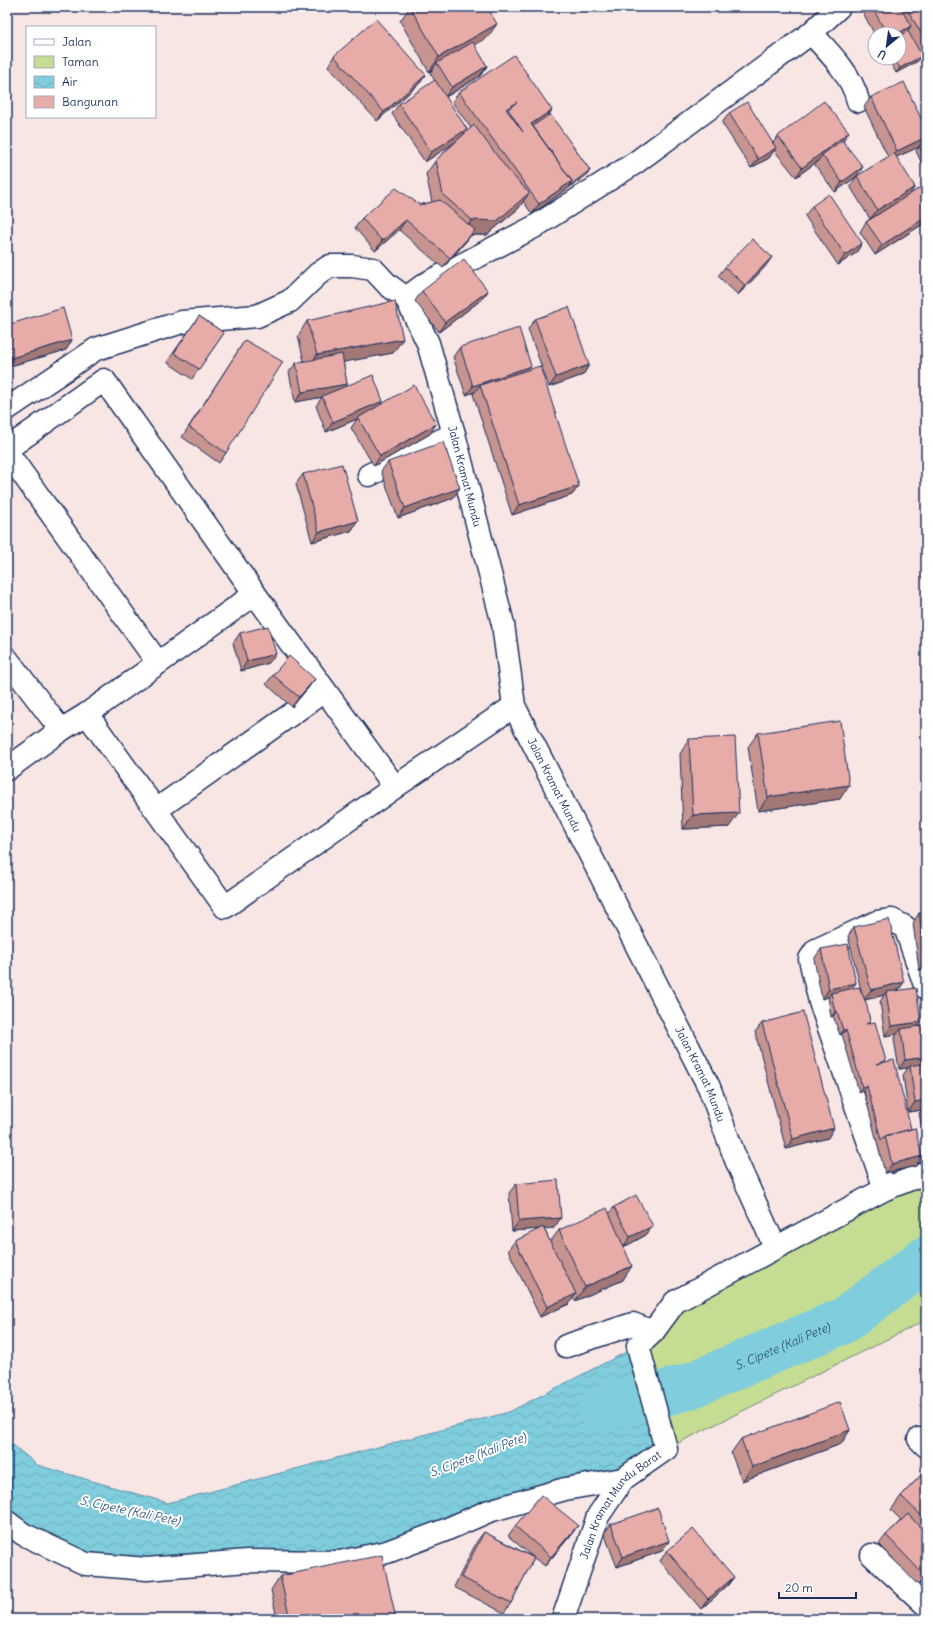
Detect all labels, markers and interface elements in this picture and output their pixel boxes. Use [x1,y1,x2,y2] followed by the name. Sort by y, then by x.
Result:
[26,26,156,118] legend
[867,26,907,66] north arrow
[62,34,91,49] text: Jalan
[875,47,889,63] text: U
[62,54,99,69] text: Taman
[62,74,77,89] text: Air
[62,94,118,109] text: Bangunan
[445,424,485,529] street label: Jalan Kramat Mundu
[524,735,585,835] street label: Jalan Kramat Mundu
[672,1024,728,1124] street label: Jalan Kramat Mundu
[732,1319,834,1373] water label: S. Cipete (Kali Pete)
[428,1429,529,1480] water label: S. Cipete (Kali Pete)
[577,1447,664,1561] street label: Jalan Kramat Mundu Barat
[79,1493,183,1529] water label: S. Cipete (Kali Pete)
[779,1574,856,1600] scale bar
[785,1580,813,1595] text: 20 m

